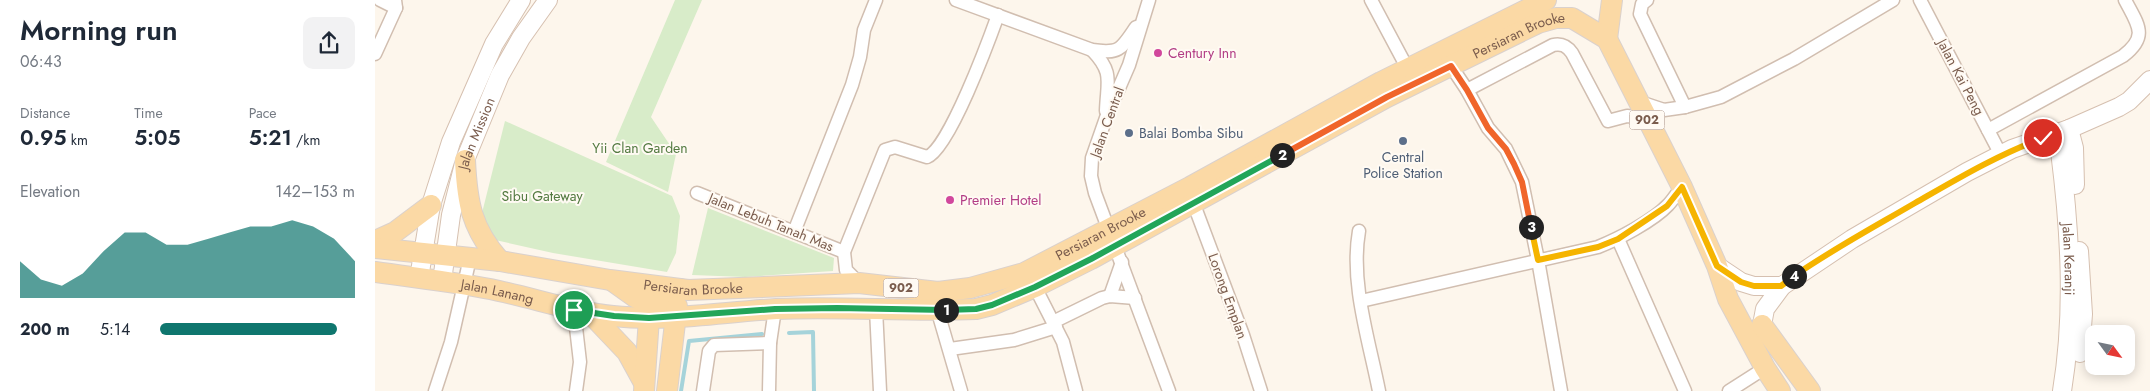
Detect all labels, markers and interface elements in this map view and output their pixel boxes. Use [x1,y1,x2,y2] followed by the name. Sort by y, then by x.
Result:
[1469,8,1565,64] street label: Persiaran Brooke
[20,10,178,51] text: Morning run
[303,17,355,69] button: share
[1932,34,1990,119] street label: Jalan Kai Peng
[1168,43,1237,63] place label: Century Inn
[1152,47,1164,59] marker: Century Inn
[20,50,62,73] text: 06:43
[1084,84,1129,162] street label: Jalan Central
[452,94,500,174] street label: Jalan Mission
[20,103,70,123] text: Distance
[134,103,163,123] text: Time
[249,103,277,123] text: Pace
[1629,110,1665,130] road number: 902
[2022,117,2064,159] pin
[20,123,67,153] text: 0.95
[134,123,181,153] text: 5:05
[249,123,292,153] text: 5:21
[1139,123,1243,143] place label: Balai Bomba Sibu
[2029,124,2057,152] icon: check
[1123,127,1135,139] marker: Balai Bomba Sibu
[67,130,88,150] text: km
[292,130,320,150] text: /km
[1397,135,1409,147] marker: Central Police Station
[592,138,688,158] park label: Yii Clan Garden
[1269,142,1295,168] pin: 2
[1278,145,1287,165] text: 2
[1363,147,1443,183] place label: Central Police Station
[20,180,80,203] text: Elevation
[275,180,355,203] text: 142–153 m
[501,186,583,206] park label: Sibu Gateway
[704,187,837,256] street label: Jalan Lebuh Tanah Mas
[960,190,1041,210] place label: Premier Hotel
[944,194,956,206] marker: Premier Hotel
[1052,202,1149,265] street label: Persiaran Brooke
[1519,214,1543,240] pin: 3
[1527,217,1536,237] text: 3
[2057,220,2080,295] street label: Jalan Keranji
[1203,250,1253,342] street label: Lorong Emplan
[1781,264,1807,288] pin: 4
[1790,266,1799,286] text: 4
[458,274,536,309] street label: Jalan Lanang
[642,274,743,300] street label: Persiaran Brooke
[883,278,919,298] road number: 902
[553,289,595,331] pin
[560,296,588,324] icon: arrive
[933,298,959,322] pin: 1
[943,300,950,320] text: 1
[20,318,70,341] text: 200 m
[100,318,130,341] text: 5:14
[2085,325,2135,375] north arrow
[2085,325,2135,375] map controls

